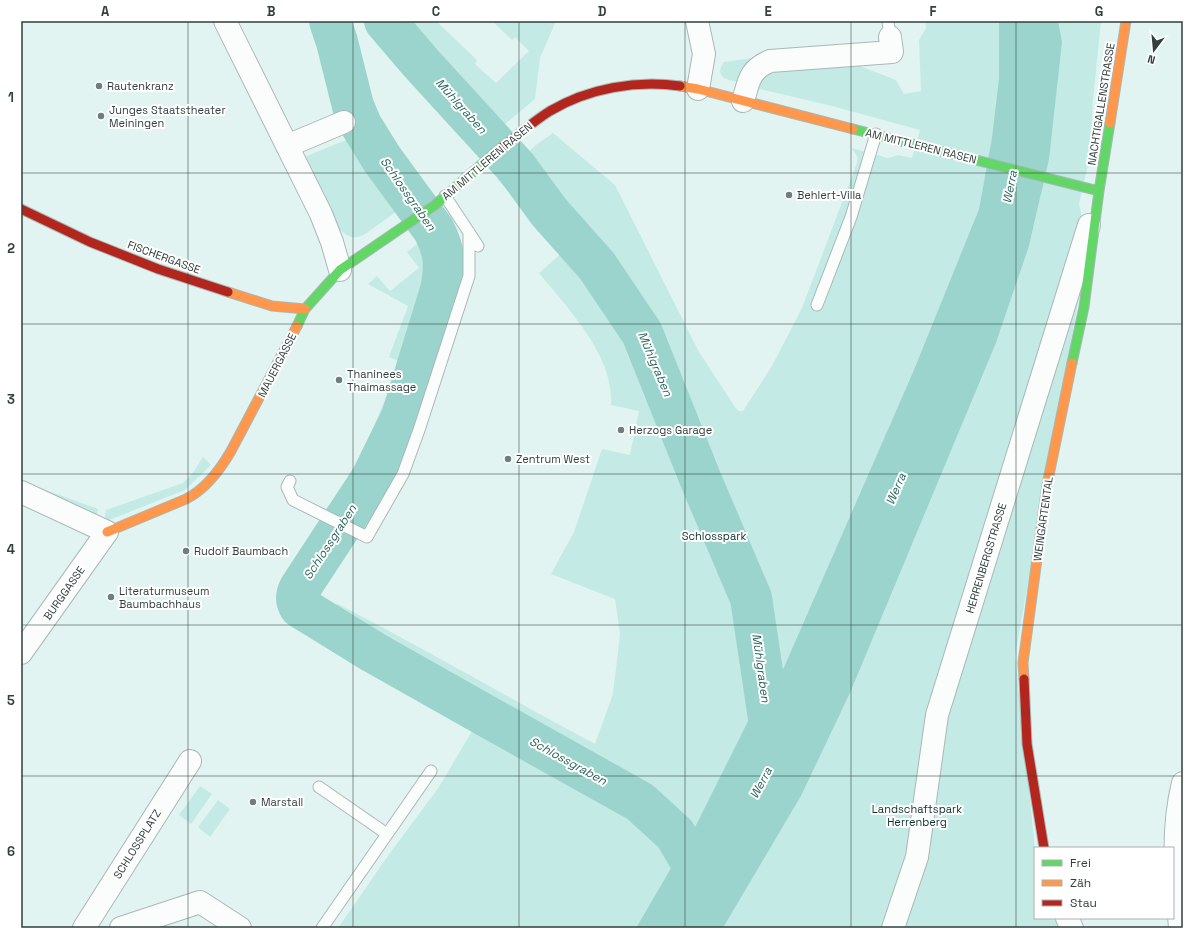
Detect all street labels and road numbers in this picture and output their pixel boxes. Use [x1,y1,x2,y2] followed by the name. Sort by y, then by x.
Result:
[1084,42,1118,166] street label: NACHTIGALLENSTRASSE
[439,119,535,203] street label: AM MITTLEREN RASEN
[864,125,978,167] street label: AM MITTLEREN RASEN
[126,237,202,277] street label: FISCHERGASSE
[255,330,299,400] street label: MAUERGASSE
[1030,476,1056,562] street label: WEINGARTENTAL
[963,501,1009,615] street label: HERRENBERGSTRASSE
[40,563,88,623] street label: BURGGASSE
[110,807,164,881] street label: SCHLOSSPLATZ

